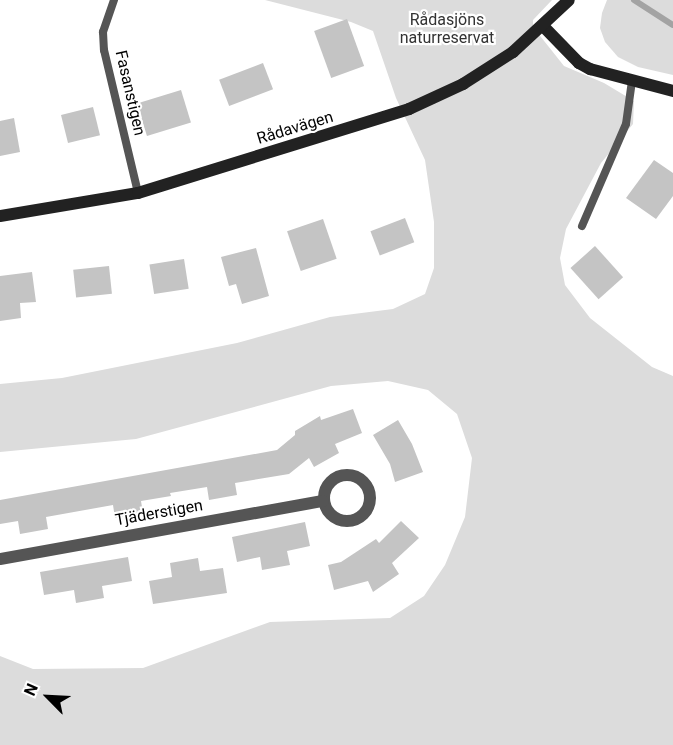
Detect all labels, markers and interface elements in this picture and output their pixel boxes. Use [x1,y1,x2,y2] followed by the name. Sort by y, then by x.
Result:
[400,10,494,48] park label: Rådasjöns naturreservat
[111,49,149,137] street label: Fasanstigen
[255,107,335,149] street label: Rådavägen
[114,496,204,530] street label: Tjäderstigen
[18,667,78,727] north arrow
[20,680,42,699] text: N

